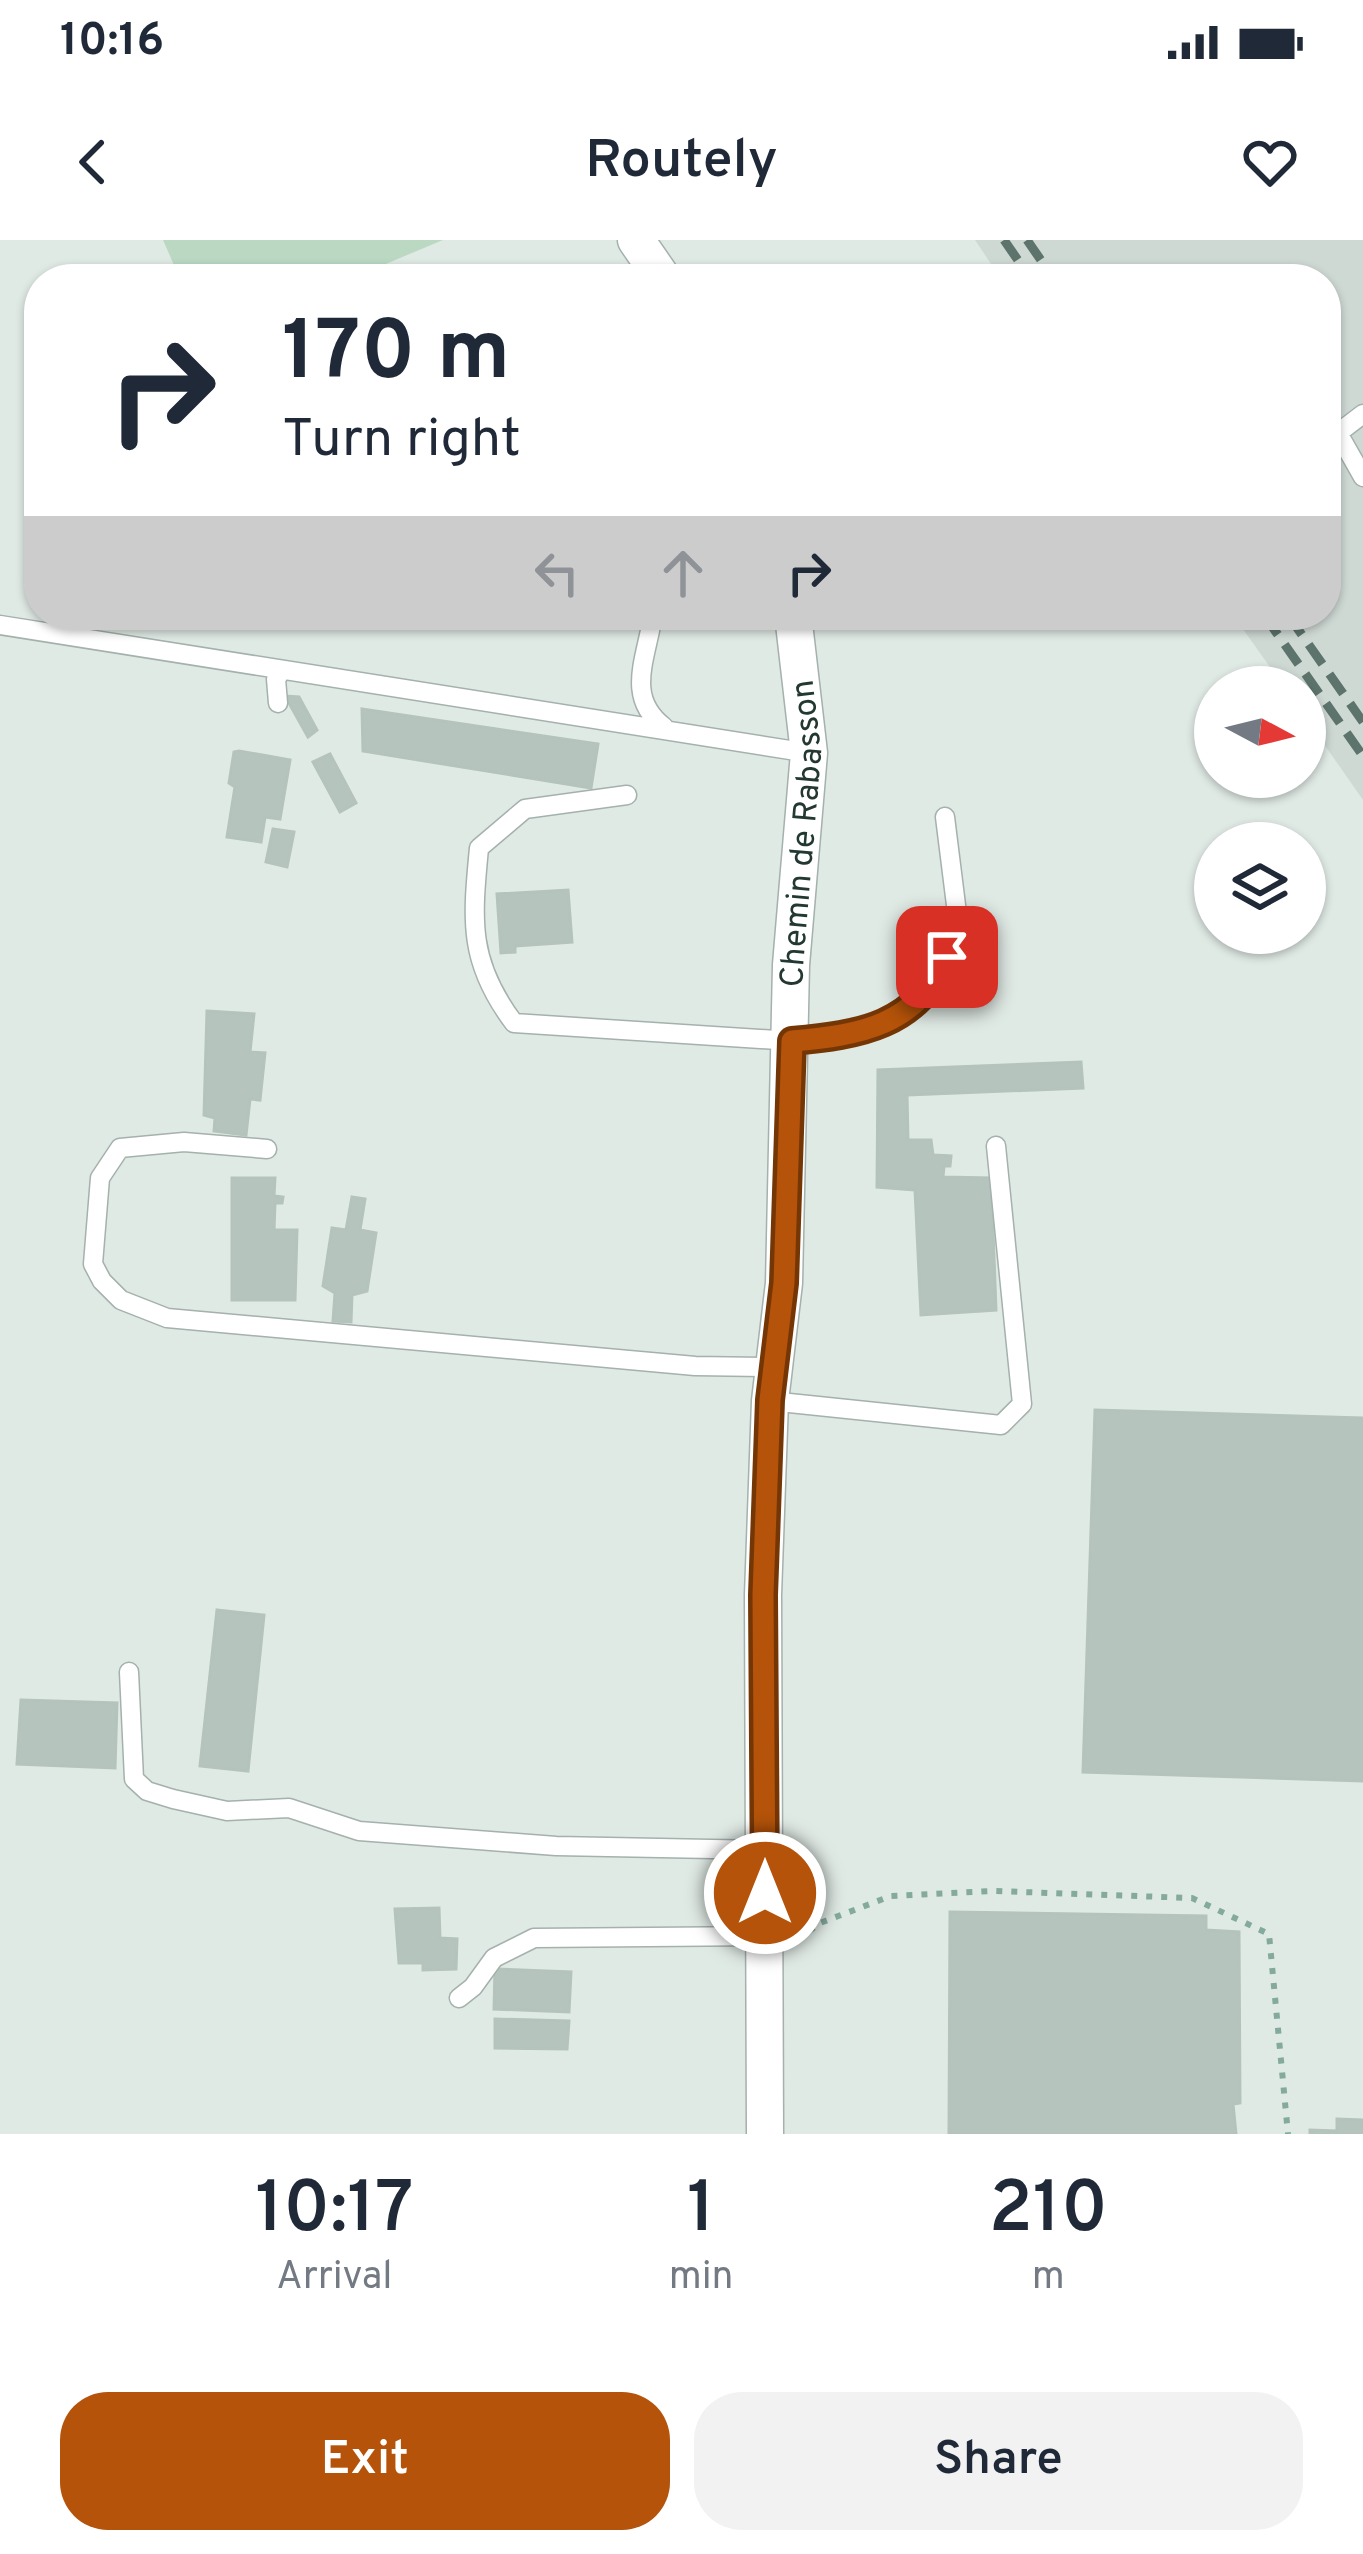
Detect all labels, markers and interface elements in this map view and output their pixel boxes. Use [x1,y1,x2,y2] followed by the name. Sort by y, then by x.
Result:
[60,14,164,71] text: 10:16
[585,128,778,197] text: Routely
[60,129,126,195] icon: back
[1237,129,1303,195] icon: heart
[282,303,510,409] text: 170 m
[84,312,240,468] icon: right
[282,407,521,476] text: Turn right
[524,540,590,606] icon: left
[650,540,716,606] icon: ahead
[776,540,842,606] icon: right
[1194,666,1326,798] north arrow
[1194,666,1326,954] map controls
[774,677,834,988] street label: Chemin de Rabasson
[1194,822,1326,954] button: layers
[896,906,998,1008] pin
[914,924,980,990] icon: arrive
[702,1830,828,1956] position arrow
[255,2166,414,2258] text: 10:17
[687,2166,715,2258] text: 1
[989,2166,1108,2258] text: 210
[276,2254,392,2303] text: Arrival
[669,2254,734,2303] text: min
[1032,2254,1065,2303] text: m
[60,2392,670,2530] button: Exit
[694,2392,1303,2530] button: Share

